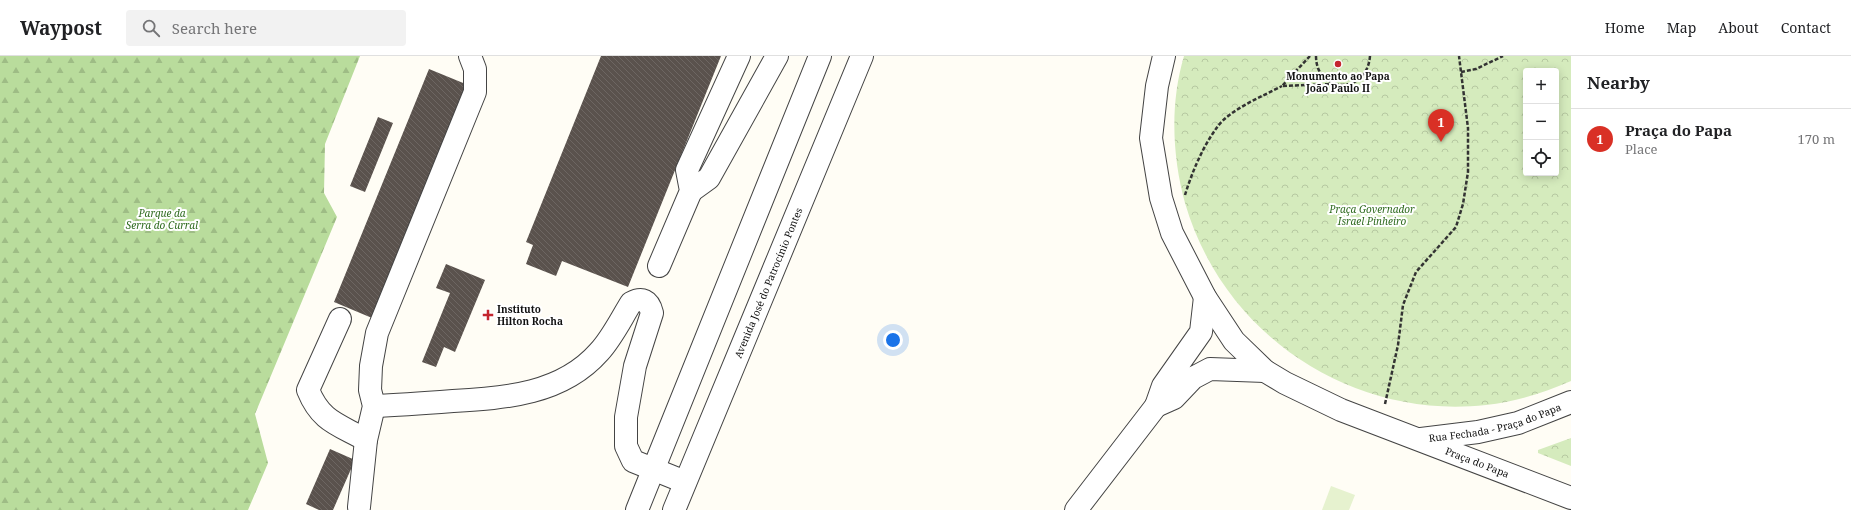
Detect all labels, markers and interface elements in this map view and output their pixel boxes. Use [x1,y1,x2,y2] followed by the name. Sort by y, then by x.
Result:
[126,10,406,46] search box
[20,15,102,41] text: Waypost
[140,17,162,39] icon: search
[172,18,257,38] text: Search here
[1605,18,1645,37] text: Home
[1667,18,1696,37] text: Map
[1718,18,1759,37] text: About
[1781,18,1831,37] text: Contact
[1333,59,1343,69] marker: Monumento ao Papa João Paulo II
[1523,68,1559,176] map controls
[1523,68,1559,104] button: +
[1286,69,1390,95] place label: Monumento ao Papa João Paulo II
[1587,71,1650,94] text: Nearby
[1523,104,1559,140] button: −
[1428,109,1454,142] pin: 1
[1625,120,1732,140] text: Praça do Papa
[1596,130,1604,148] text: 1
[1798,130,1835,148] text: 170 m
[1523,140,1559,176] button: locate
[1625,140,1658,158] text: Place
[1328,202,1415,228] park label: Praça Governador Israel Pinheiro
[731,205,806,360] street label: Avenida José do Patrocínio Pontes
[126,206,198,232] park label: Parque da Serra do Curral
[497,302,563,328] place label: Instituto Hilton Rocha
[482,309,494,321] marker: Instituto Hilton Rocha
[883,330,903,350] your location
[1428,399,1563,445] street label: Rua Fechada - Praça do Papa
[1443,444,1512,481] street label: Praça do Papa

